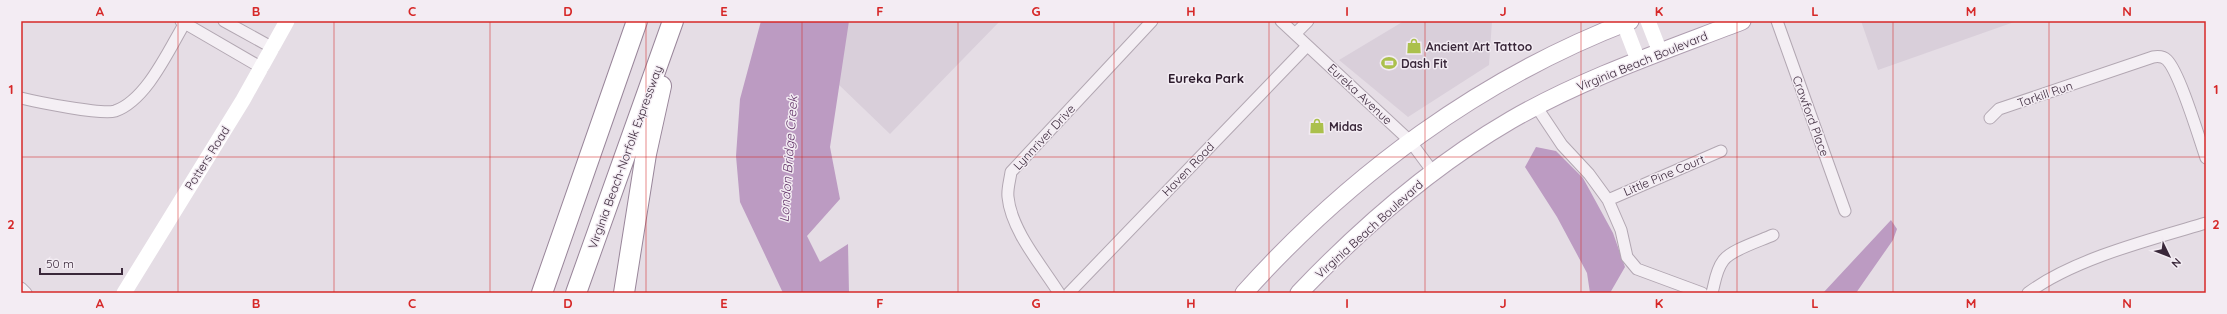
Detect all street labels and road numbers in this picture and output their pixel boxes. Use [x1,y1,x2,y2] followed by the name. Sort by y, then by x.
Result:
[1574,28,1710,94] street label: Virginia Beach Boulevard
[1325,60,1395,128] street label: Eureka Avenue
[585,63,665,251] street label: Virginia Beach-Norfolk Expressway
[1789,74,1833,159] street label: Crawford Place
[2015,78,2075,110] street label: Tarkill Run
[1010,101,1078,173] street label: Lynnriver Drive
[181,123,233,193] street label: Potters Road
[1159,139,1217,199] street label: Haven Road
[1621,151,1707,199] street label: Little Pine Court
[1312,177,1426,281] street label: Virginia Beach Boulevard

